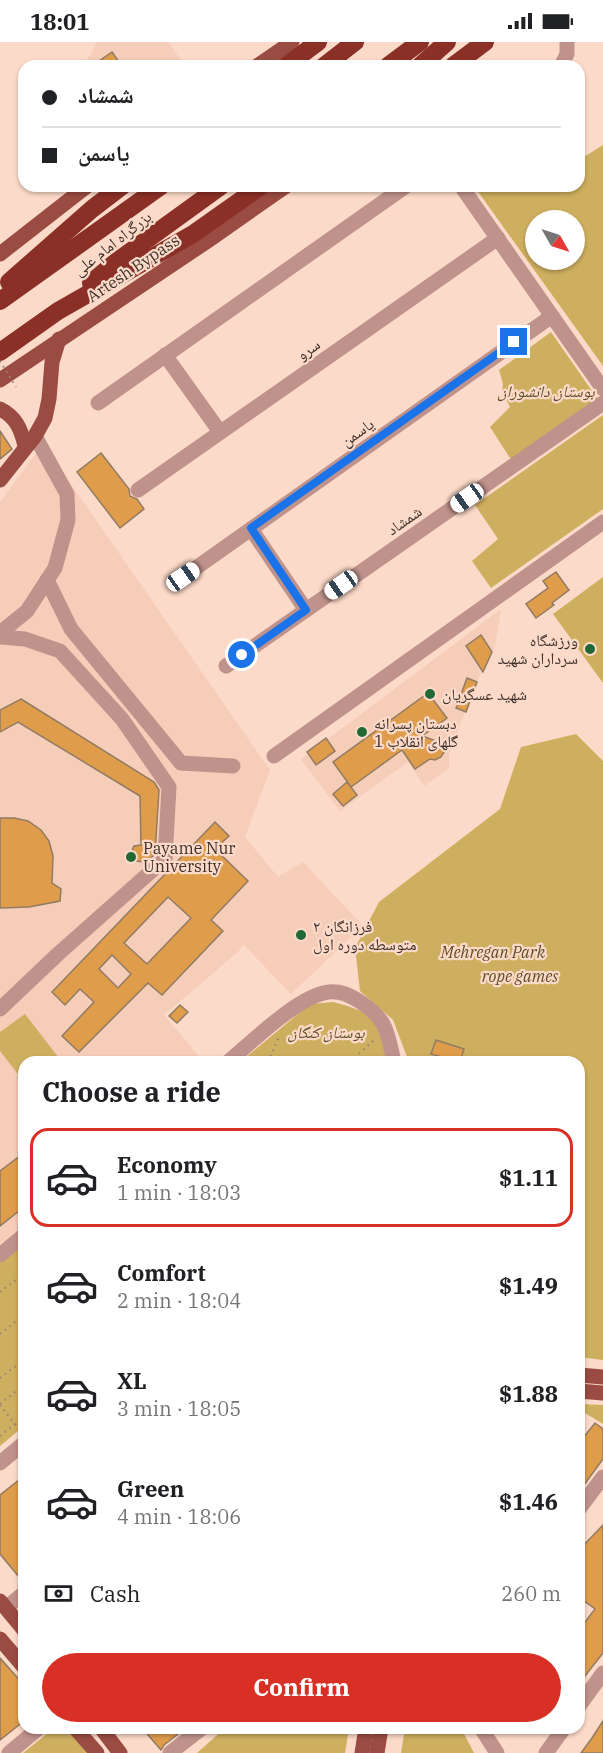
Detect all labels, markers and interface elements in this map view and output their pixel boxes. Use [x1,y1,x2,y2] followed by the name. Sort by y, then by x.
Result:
[30,7,89,36] text: 18:01
[78,80,134,109] text: شمشاد
[78,138,130,167] text: یاسمن
[69,206,156,281] street label: بزرگراه امام علی
[525,210,585,270] north arrow
[525,210,585,270] map controls
[83,230,183,306] street label: Artesh Bypass
[500,328,527,355] route end
[292,334,324,364] street label: سرو
[497,381,595,402] park label: بوستان دانشوران
[337,413,378,451] street label: یاسمن
[447,480,487,516] car
[383,501,425,539] street label: شمشاد
[163,559,203,595] car
[321,567,361,603] car
[498,630,578,669] place label: ورزشگاه سرداران شهید
[228,641,255,668] route start
[583,642,597,656] marker: ورزشگاه سرداران شهید
[442,684,527,705] place label: شهید عسگریان
[423,687,437,701] marker: شهید عسگریان
[374,713,458,752] place label: دبستان پسرانه گلهای انقلاب 1
[355,725,369,739] marker: دبستان پسرانه گلهای انقلاب 1
[143,838,235,876] place label: Payame Nur University
[124,850,138,864] marker: Payame Nur University
[313,916,416,955] place label: فرزانگان ۲ متوسطه دوره اول
[294,928,308,942] marker: فرزانگان ۲ متوسطه دوره اول
[440,942,546,962] park label: Mehregan Park
[482,966,558,986] park label: rope games
[287,1022,365,1043] park label: بوستان کنگان
[42,1074,221,1109] text: Choose a ride
[117,1150,217,1179] text: Economy
[45,1151,99,1205] icon: car
[499,1163,558,1192] text: $1.11
[117,1179,241,1206] text: 1 min · 18:03
[117,1258,206,1287] text: Comfort
[45,1259,99,1313] icon: car
[499,1271,558,1300] text: $1.49
[117,1287,241,1314] text: 2 min · 18:04
[117,1366,147,1395] text: XL
[45,1367,99,1421] icon: car
[499,1379,558,1408] text: $1.88
[117,1395,241,1422] text: 3 min · 18:05
[117,1474,184,1503] text: Green
[45,1475,99,1529] icon: car
[499,1487,558,1516] text: $1.46
[117,1503,241,1530] text: 4 min · 18:06
[42,1577,75,1610] icon: cash
[90,1579,141,1608] text: Cash
[501,1580,561,1607] text: 260 m
[42,1653,561,1722] button: Confirm

